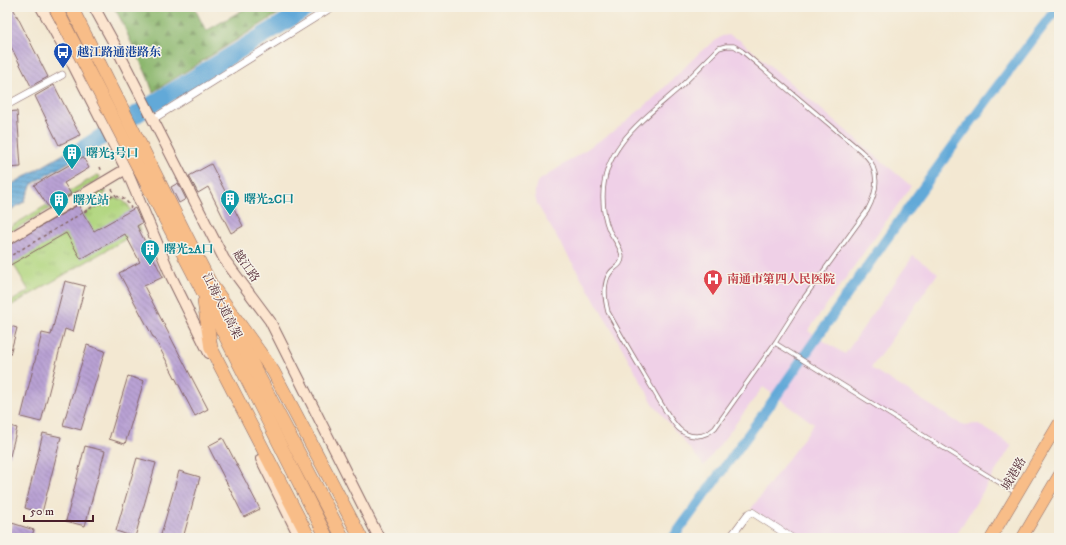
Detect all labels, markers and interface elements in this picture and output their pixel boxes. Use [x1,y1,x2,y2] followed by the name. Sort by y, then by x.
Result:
[52,41,74,69] bus stop icon: 越江路通港路东
[77,45,161,60] place label: 越江路通港路东
[61,142,83,170] building icon: 曙光3号口
[86,146,138,161] place label: 曙光3号口
[219,188,241,216] building icon: 曙光2C口
[48,189,70,217] building icon: 曙光站
[244,192,294,207] place label: 曙光2C口
[73,193,109,208] place label: 曙光站
[139,238,161,266] building icon: 曙光2A口
[164,242,214,257] place label: 曙光2A口
[230,247,262,285] street label: 越江路
[702,268,724,296] hospital icon: 南通市第四人民医院
[199,271,245,341] street label: 江海大道高架
[727,272,835,287] place label: 南通市第四人民医院
[999,455,1029,493] street label: 城港路
[24,497,93,523] scale bar
[30,504,54,519] text: 50 m

